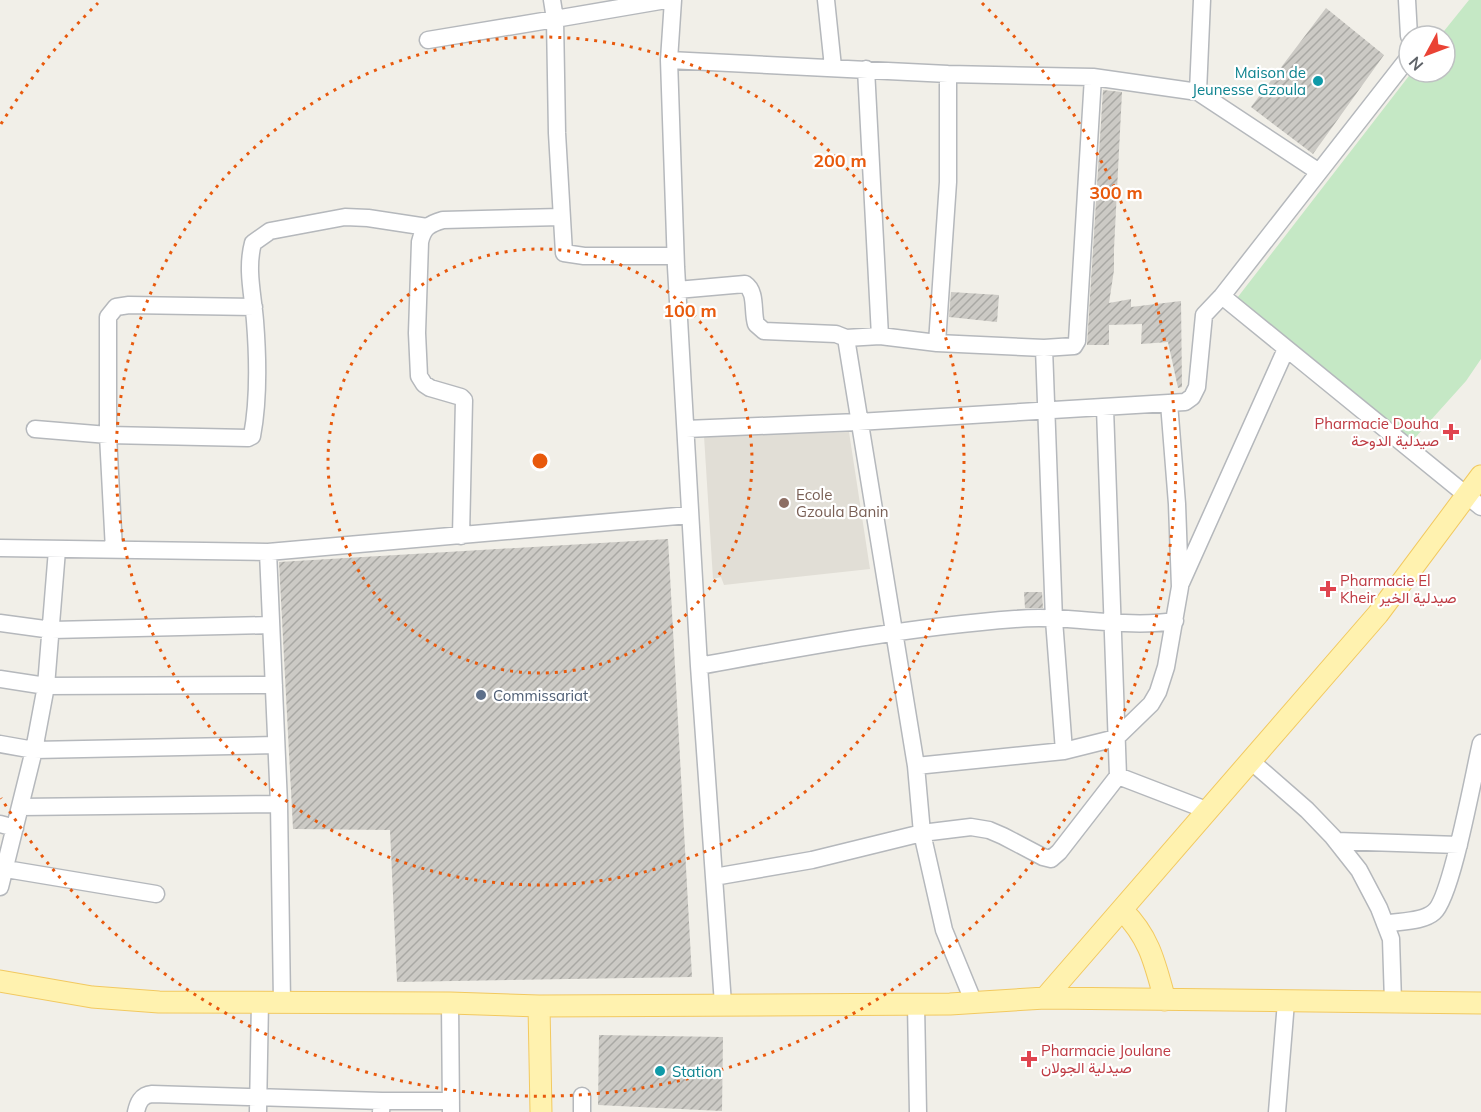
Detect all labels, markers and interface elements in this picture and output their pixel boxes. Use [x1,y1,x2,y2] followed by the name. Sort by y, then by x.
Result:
[1397,24,1457,84] north arrow
[1404,53,1427,75] text: N
[1192,63,1306,99] place label: Maison de Jeunesse Gzoula
[1311,74,1325,88] marker: Maison de Jeunesse Gzoula
[813,149,867,172] text: 200 m
[1089,181,1143,204] text: 300 m
[663,299,717,322] text: 100 m
[1315,414,1439,450] place label: Pharmacie Douha صيدلية الدوحة
[1444,425,1458,439] marker: Pharmacie Douha صيدلية الدوحة
[530,451,550,471] centre of rings
[796,485,889,521] place label: Ecole Gzoula Banin
[777,496,791,510] marker: Ecole Gzoula Banin
[1340,571,1457,607] place label: Pharmacie El Kheir صيدلية الخير
[1321,582,1335,596] marker: Pharmacie El Kheir صيدلية الخير
[493,686,588,705] place label: Commissariat
[474,688,488,702] marker: Commissariat
[1041,1041,1171,1077] place label: Pharmacie Joulane صيدلية الجولان
[1022,1052,1036,1066] marker: Pharmacie Joulane صيدلية الجولان
[672,1062,722,1081] place label: Station
[653,1064,667,1078] marker: Station

